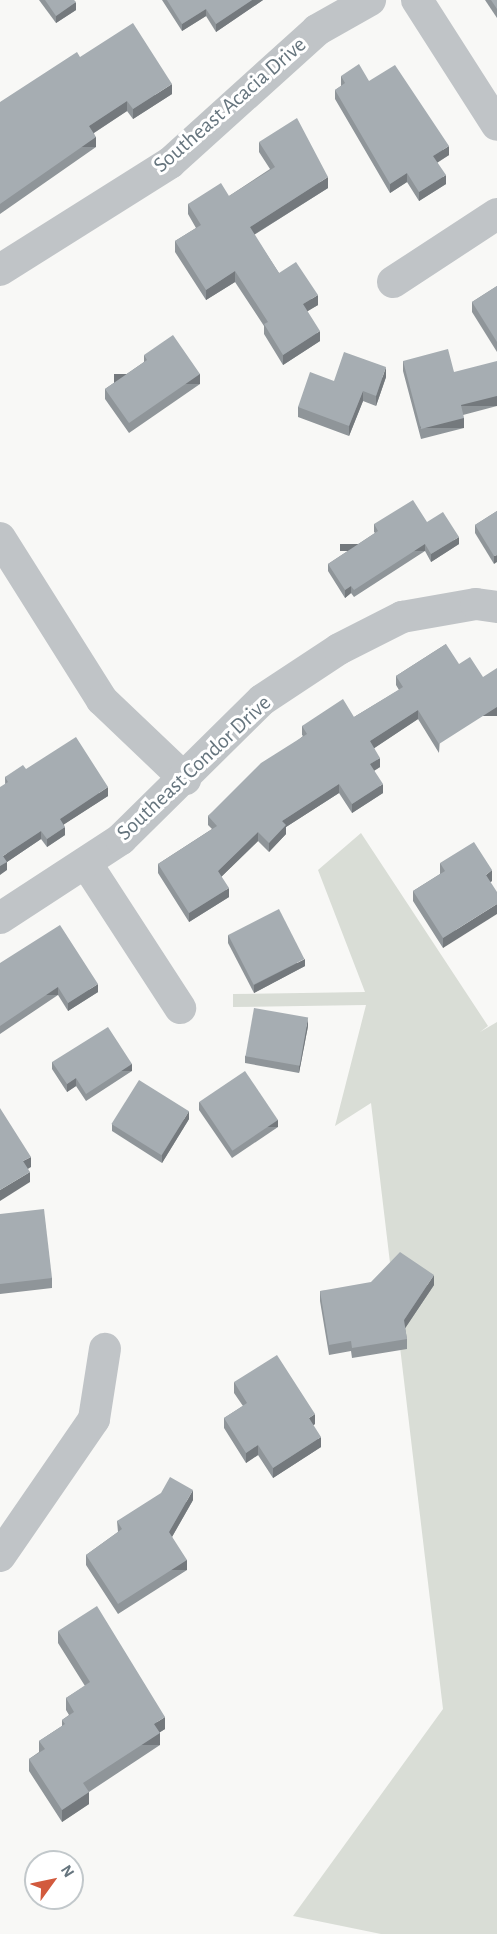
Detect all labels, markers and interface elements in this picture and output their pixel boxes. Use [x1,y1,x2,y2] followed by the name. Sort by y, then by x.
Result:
[148,32,312,178] street label: Southeast Acacia Drive
[112,690,276,846] street label: Southeast Condor Drive
[24,1850,84,1910] north arrow
[58,1862,77,1880] text: N

